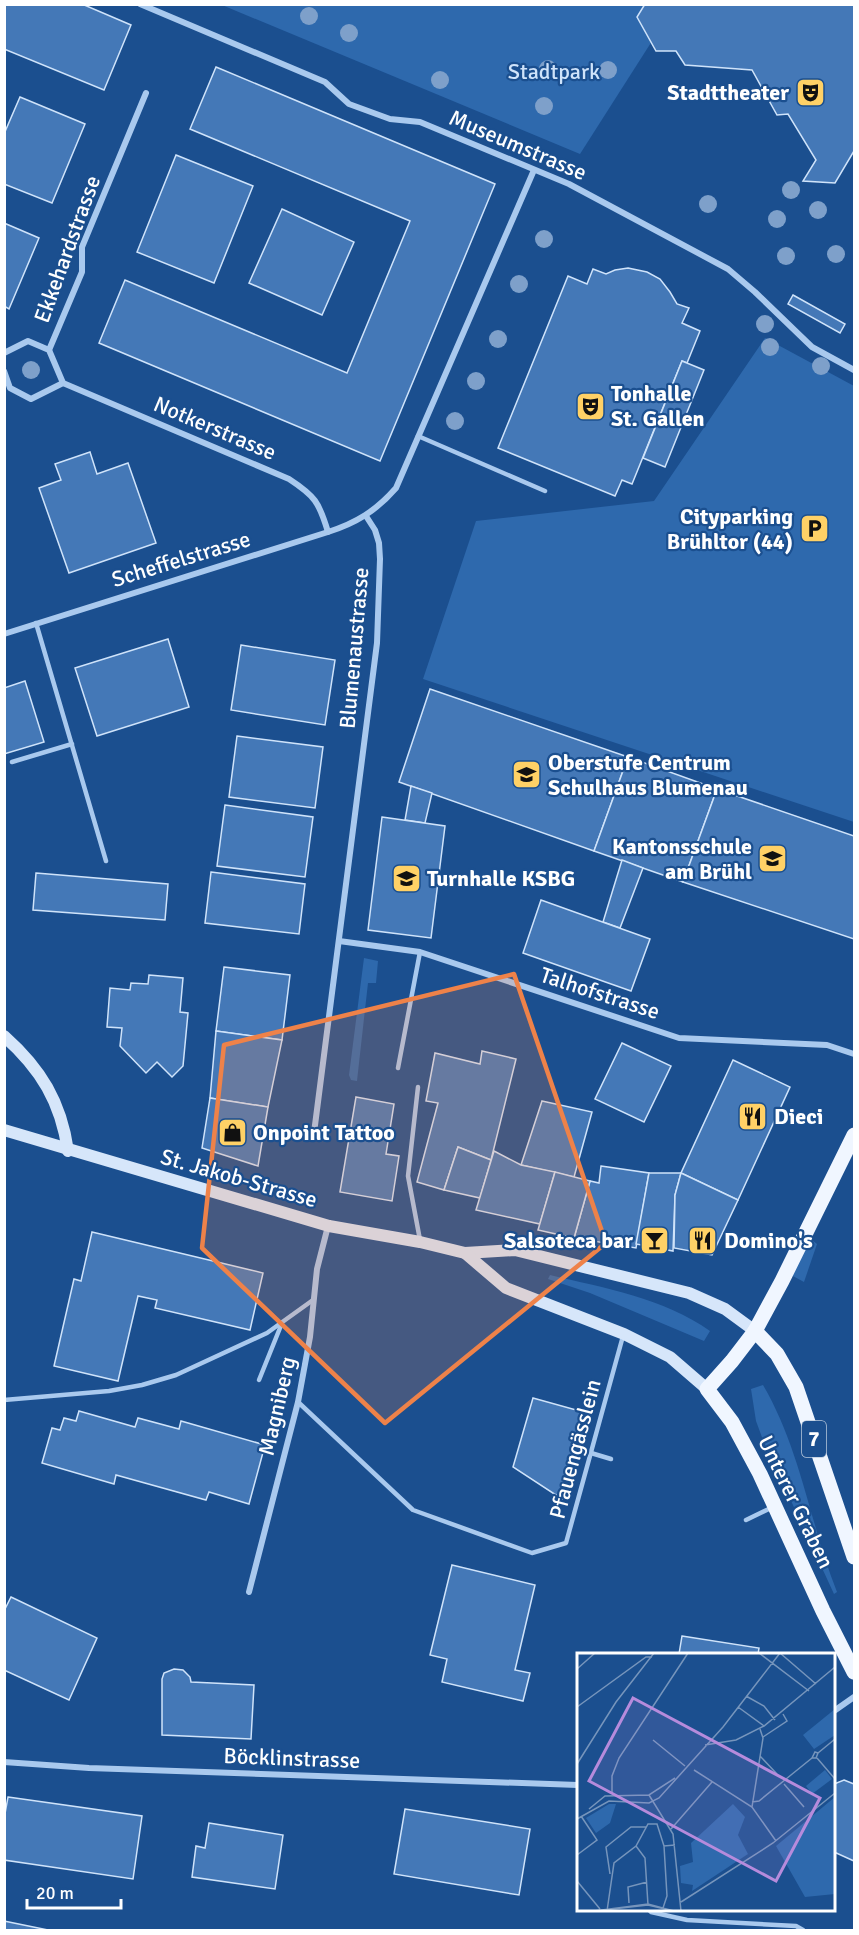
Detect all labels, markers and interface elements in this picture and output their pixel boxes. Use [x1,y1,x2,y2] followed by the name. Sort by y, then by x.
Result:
[508,58,600,85] park label: Stadtpark
[794,76,826,108] theatre icon: Stadttheater
[667,79,789,106] place label: Stadttheater
[445,104,591,186] street label: Museumstrasse
[28,172,106,326] street label: Ekkehardstrasse
[611,380,705,432] place label: Tonhalle St. Gallen
[150,390,280,466] street label: Notkerstrasse
[574,390,606,422] theatre icon: Tonhalle St. Gallen
[667,503,793,555] place label: Cityparking Brühltor (44)
[798,513,830,545] parking icon: Cityparking Brühltor (44)
[108,525,254,593] street label: Scheffelstrasse
[333,566,375,730] street label: Blumenaustrasse
[548,749,748,801] place label: Oberstufe Centrum Schulhaus Blumenau
[511,759,543,791] school or university icon: Oberstufe Centrum Schulhaus Blumenau
[612,833,752,885] place label: Kantonsschule am Brühl
[757,843,789,875] school or university icon: Kantonsschule am Brühl
[390,862,422,894] school or university icon: Turnhalle KSBG
[427,865,575,892] place label: Turnhalle KSBG
[537,961,663,1025] street label: Talhofstrasse
[737,1100,769,1132] restaurant icon: Dieci
[774,1103,823,1130] place label: Dieci
[216,1116,248,1148] shop icon: Onpoint Tattoo
[253,1119,395,1146] place label: Onpoint Tattoo
[158,1143,320,1213] street label: St. Jakob-Strasse
[638,1224,670,1256] bar icon: Salsoteca bar
[687,1224,719,1256] restaurant icon: Domino's
[504,1227,633,1254] place label: Salsoteca bar
[724,1227,813,1254] place label: Domino's
[253,1354,301,1458] street label: Magniberg
[543,1376,607,1522] street label: Pfauengässlein
[802,1421,826,1457] road number: 7
[752,1431,840,1573] street label: Unterer Graben
[577,1653,835,1911] inset map
[223,1742,361,1774] street label: Böcklinstrasse
[27,1872,122,1910] scale bar
[36,1882,74,1904] text: 20 m

